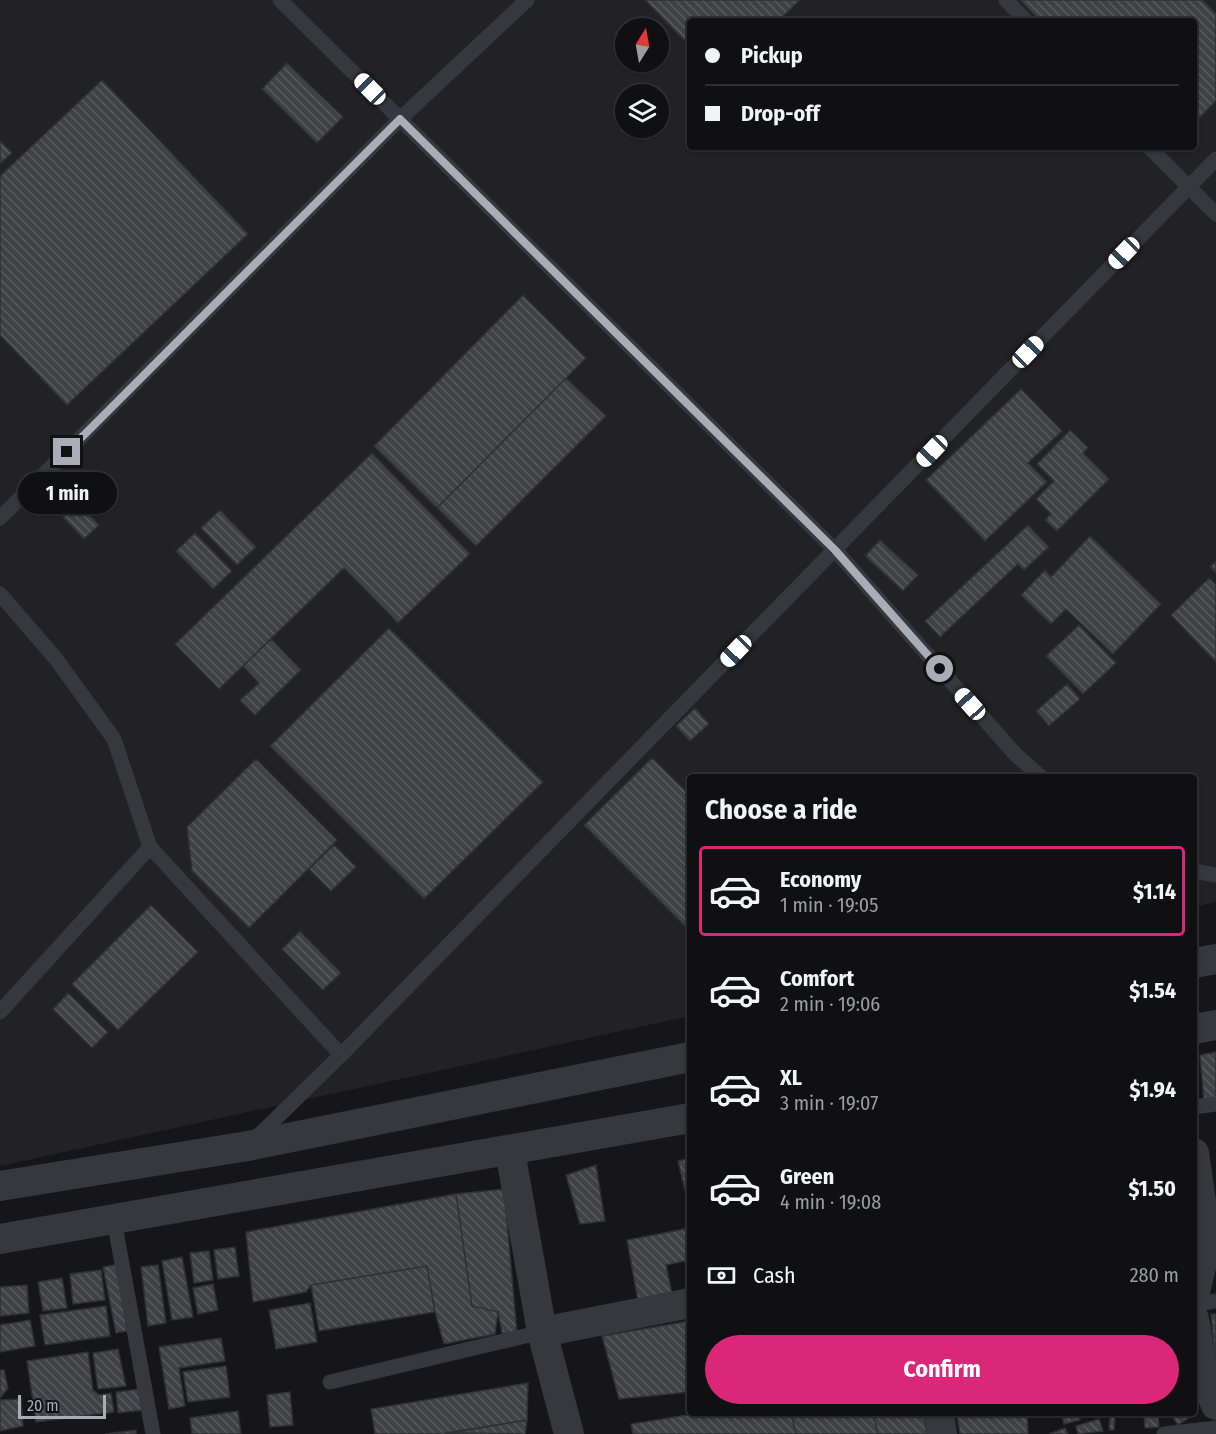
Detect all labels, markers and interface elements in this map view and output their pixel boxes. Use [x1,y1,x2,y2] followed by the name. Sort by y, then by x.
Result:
[615,18,669,72] north arrow
[615,18,669,138] map controls
[741,42,803,69] text: Pickup
[351,70,389,108] car
[615,84,669,138] button: layers
[741,100,820,127] text: Drop-off
[1105,234,1143,272] car
[1009,333,1047,371] car
[913,432,951,470] car
[53,438,80,465] route end
[17,473,116,515] callout: 1 min
[46,481,89,505] text: 1 min
[717,632,755,670] car
[926,655,953,682] route start
[951,685,989,723] car
[705,794,857,826] text: Choose a ride
[708,864,762,918] icon: car
[780,866,861,893] text: Economy
[1133,878,1176,905] text: $1.14
[780,893,878,917] text: 1 min · 19:05
[708,963,762,1017] icon: car
[780,965,854,992] text: Comfort
[1129,977,1176,1004] text: $1.54
[780,992,880,1016] text: 2 min · 19:06
[708,1062,762,1116] icon: car
[780,1064,802,1091] text: XL
[1129,1076,1176,1103] text: $1.94
[780,1091,878,1115] text: 3 min · 19:07
[708,1161,762,1215] icon: car
[780,1163,834,1190] text: Green
[1128,1175,1176,1202] text: $1.50
[780,1190,881,1214] text: 4 min · 19:08
[705,1259,738,1292] icon: cash
[753,1262,796,1289] text: Cash
[1130,1263,1179,1287] text: 280 m
[705,1335,1179,1404] button: Confirm
[18,1392,106,1420] scale bar
[27,1396,58,1415] text: 20 m

